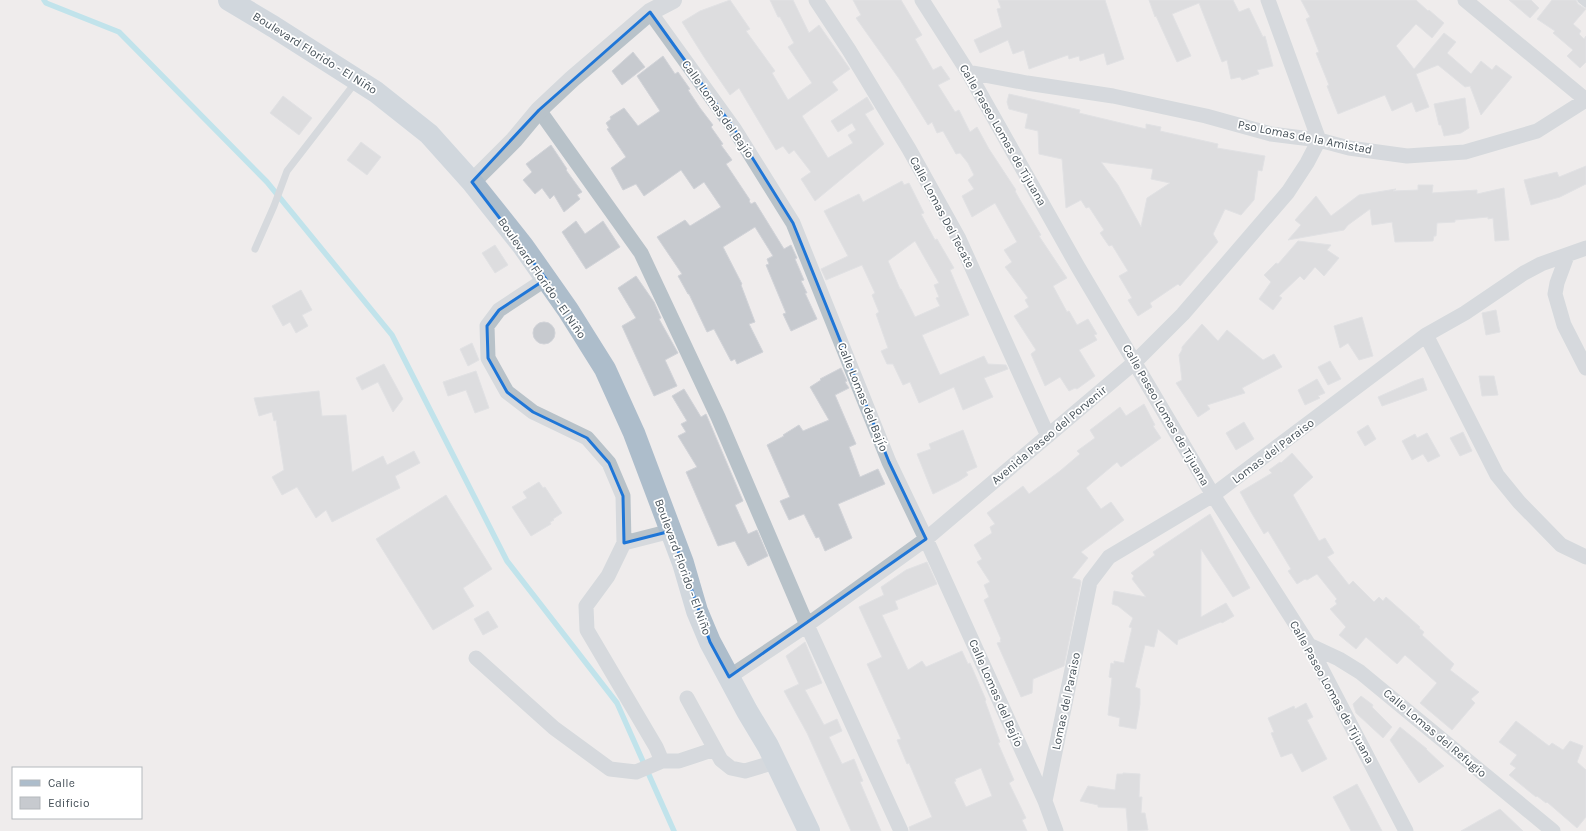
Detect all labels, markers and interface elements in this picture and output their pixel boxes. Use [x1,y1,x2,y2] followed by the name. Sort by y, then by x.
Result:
[250,9,380,97] street label: Boulevard Florido - El Niño
[679,57,757,161] street label: Calle Lomas del Bajío
[957,62,1049,208] street label: Calle Paseo Lomas de Tijuana
[1237,117,1373,157] street label: Pso Lomas de la Amistad
[907,154,977,270] street label: Calle Lomas Del Tecate
[495,215,589,341] street label: Boulevard Florido - El Niño
[835,340,891,454] street label: Calle Lomas del Bajío
[1120,342,1212,488] street label: Calle Paseo Lomas de Tijuana
[989,382,1110,487] street label: Avenida Paseo del Porvenir
[1229,416,1317,486] street label: Lomas del Paraiso
[652,497,714,637] street label: Boulevard Florido - El Niño
[1287,618,1377,766] street label: Calle Paseo Lomas de Tijuana
[966,637,1026,749] street label: Calle Lomas del Bajío
[1049,651,1083,751] street label: Lomas del Paraiso
[1381,686,1489,780] street label: Calle Lomas del Refugio
[12,767,142,819] legend
[48,776,75,790] text: Calle
[48,796,89,810] text: Edificio

